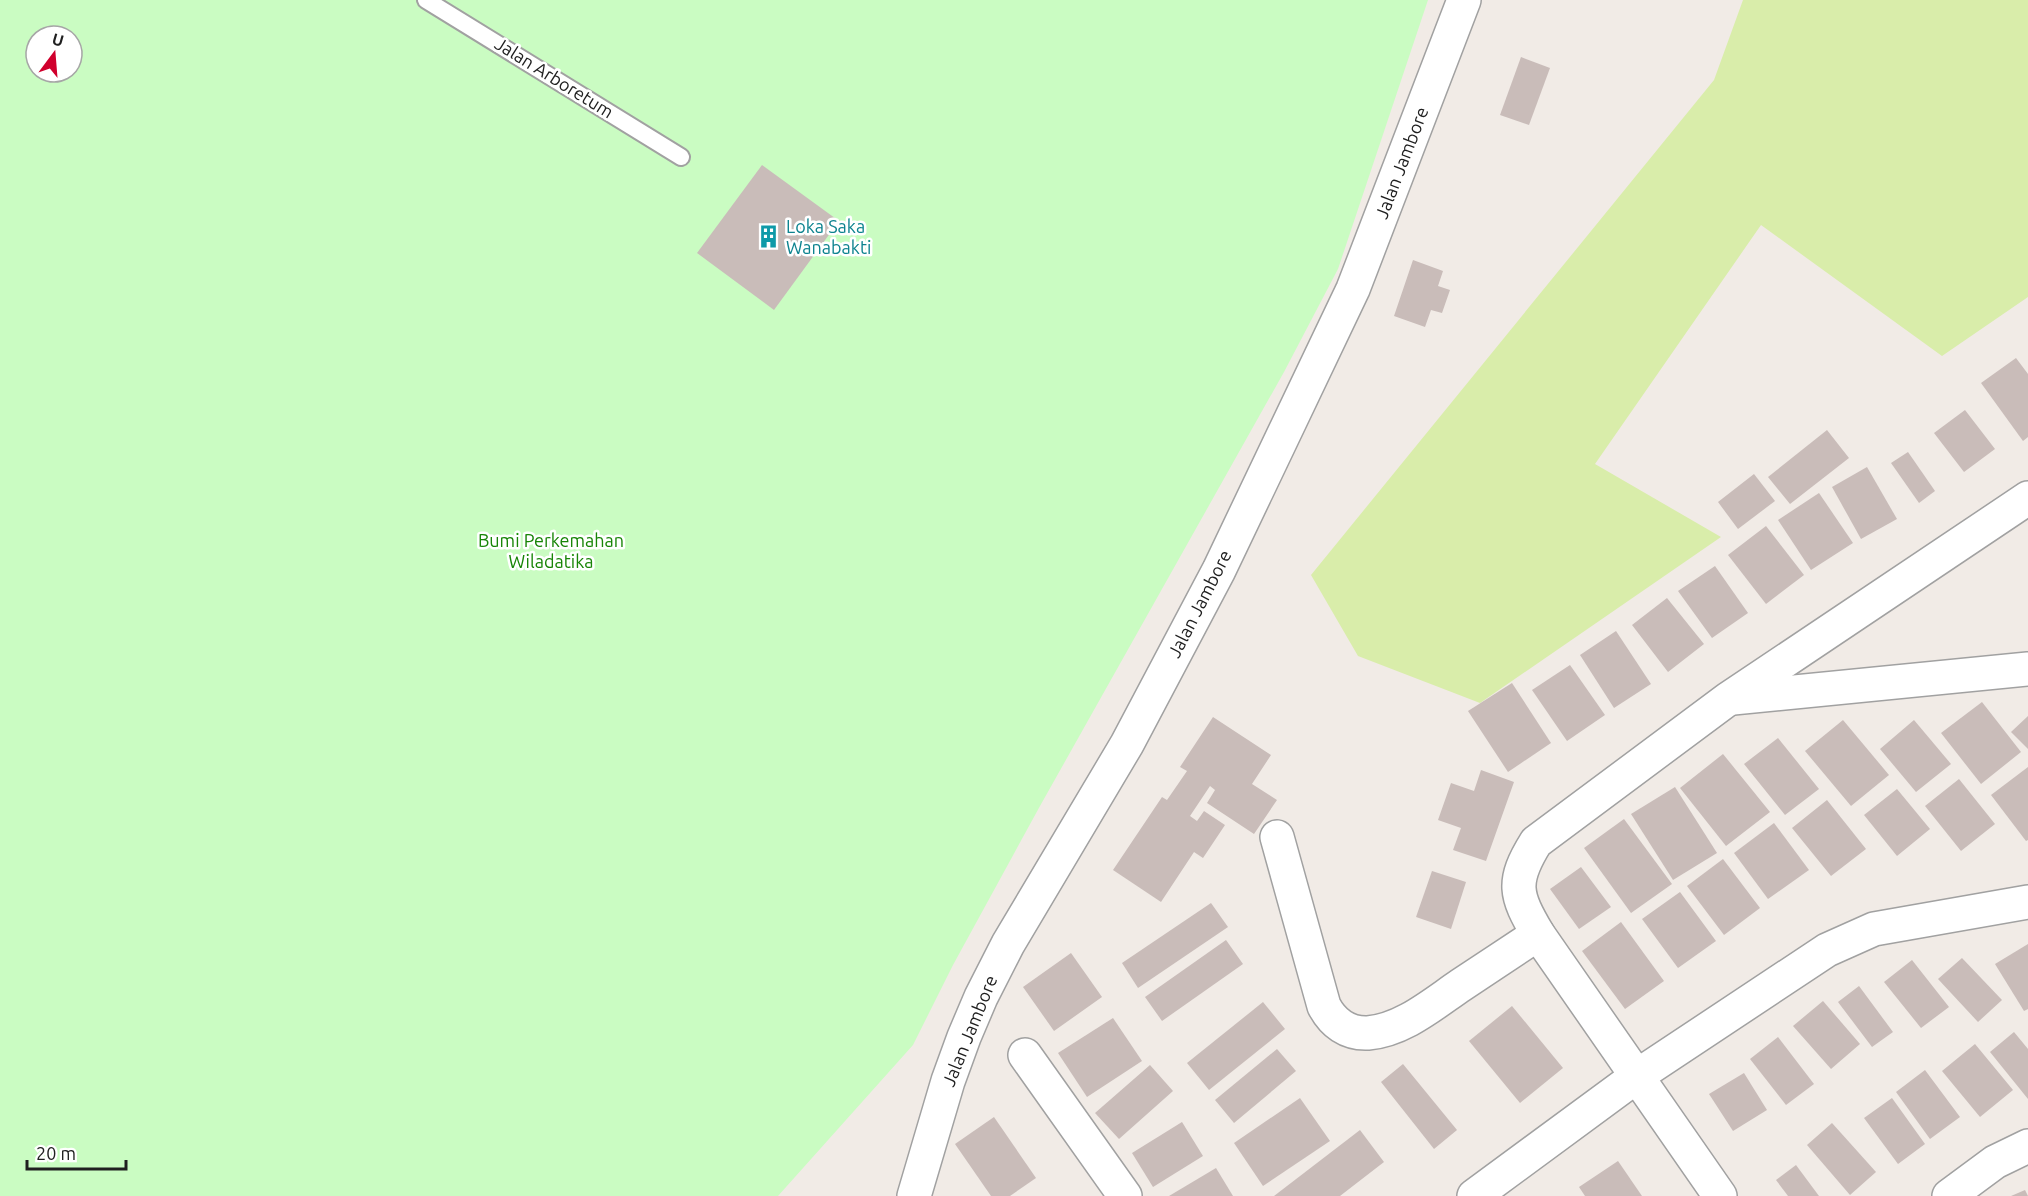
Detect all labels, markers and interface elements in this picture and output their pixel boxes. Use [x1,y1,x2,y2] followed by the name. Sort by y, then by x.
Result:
[24,24,84,84] north arrow
[50,29,66,50] text: U
[492,33,617,122] street label: Jalan Arboretum
[1371,104,1432,221] street label: Jalan Jambore
[786,216,871,257] place label: Loka Saka Wanabakti
[755,224,781,250] building icon: Loka Saka Wanabakti
[478,530,624,571] park label: Bumi Perkemahan Wiladatika
[1163,546,1235,661] street label: Jalan Jambore
[938,972,1000,1089] street label: Jalan Jambore
[27,1133,126,1171] scale bar
[36,1143,76,1163] text: 20 m

